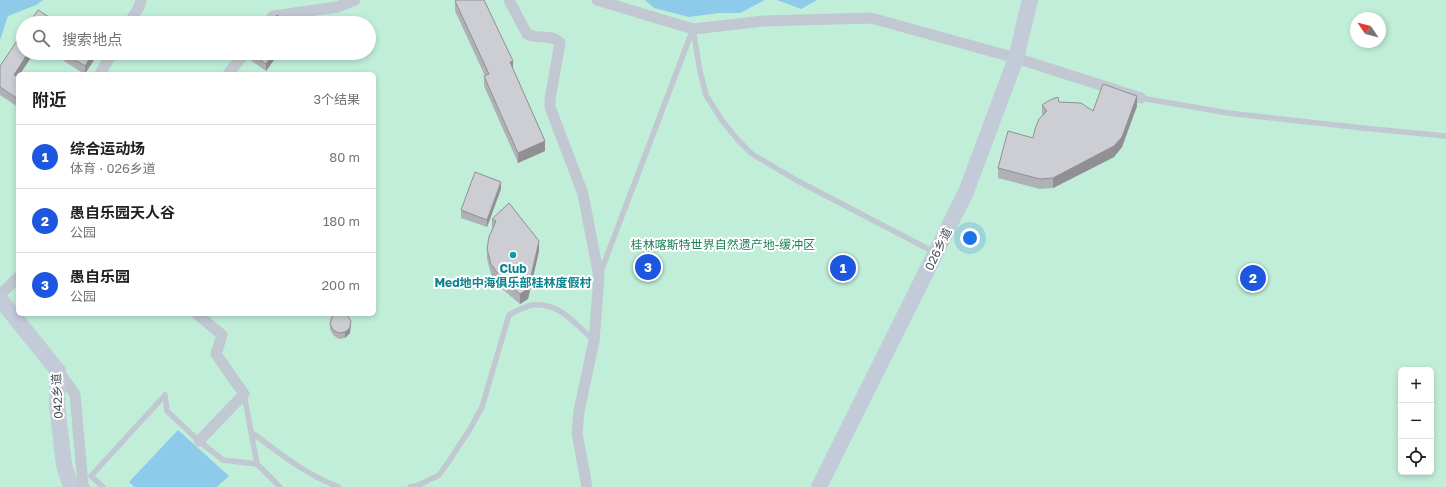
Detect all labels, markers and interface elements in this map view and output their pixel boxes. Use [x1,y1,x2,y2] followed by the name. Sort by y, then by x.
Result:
[1350,12,1386,48] north arrow
[16,16,376,60] search box
[30,27,52,49] icon: search
[62,30,122,48] text: 搜索地点
[32,89,66,110] text: 附近
[313,91,360,107] text: 3个结果
[70,139,145,157] text: 综合运动场
[42,149,48,165] text: 1
[329,149,360,165] text: 80 m
[70,160,156,176] text: 体育 · 026乡道
[70,203,175,221] text: 愚自乐园天人谷
[41,213,49,229] text: 2
[323,213,360,229] text: 180 m
[70,224,96,240] text: 公园
[921,225,955,273] street label: 026乡道
[960,228,980,248] your location
[631,237,815,252] park label: 桂林喀斯特世界自然遗产地-缓冲区
[508,250,518,260] marker: Club Med地中海俱乐部桂林度假村
[635,252,661,282] pin: 3
[830,253,856,283] pin: 1
[434,261,592,290] place label: Club Med地中海俱乐部桂林度假村
[1240,263,1266,293] pin: 2
[70,267,130,285] text: 愚自乐园
[41,277,49,293] text: 3
[322,277,360,293] text: 200 m
[70,288,96,304] text: 公园
[1398,367,1434,475] map controls
[1398,367,1434,403] button: +
[48,373,66,419] street label: 042乡道
[1398,403,1434,439] button: −
[1398,439,1434,475] button: locate

